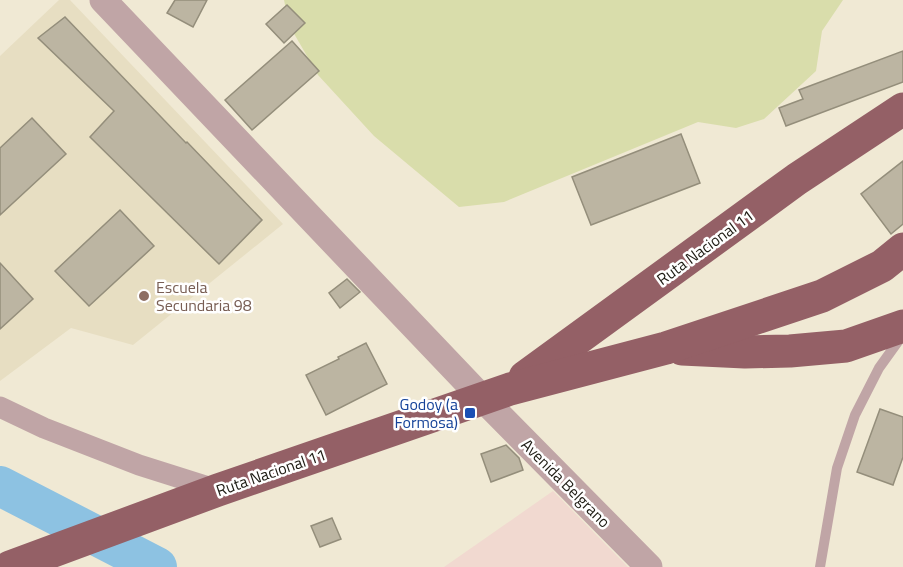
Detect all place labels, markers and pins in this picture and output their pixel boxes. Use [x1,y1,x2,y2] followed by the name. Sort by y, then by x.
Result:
[156,275,252,317] place label: Escuela Secundaria 98
[137,289,151,303] marker: Escuela Secundaria 98
[394,392,458,434] place label: Godoy (a Formosa)
[463,406,477,420] marker: Godoy (a Formosa)

